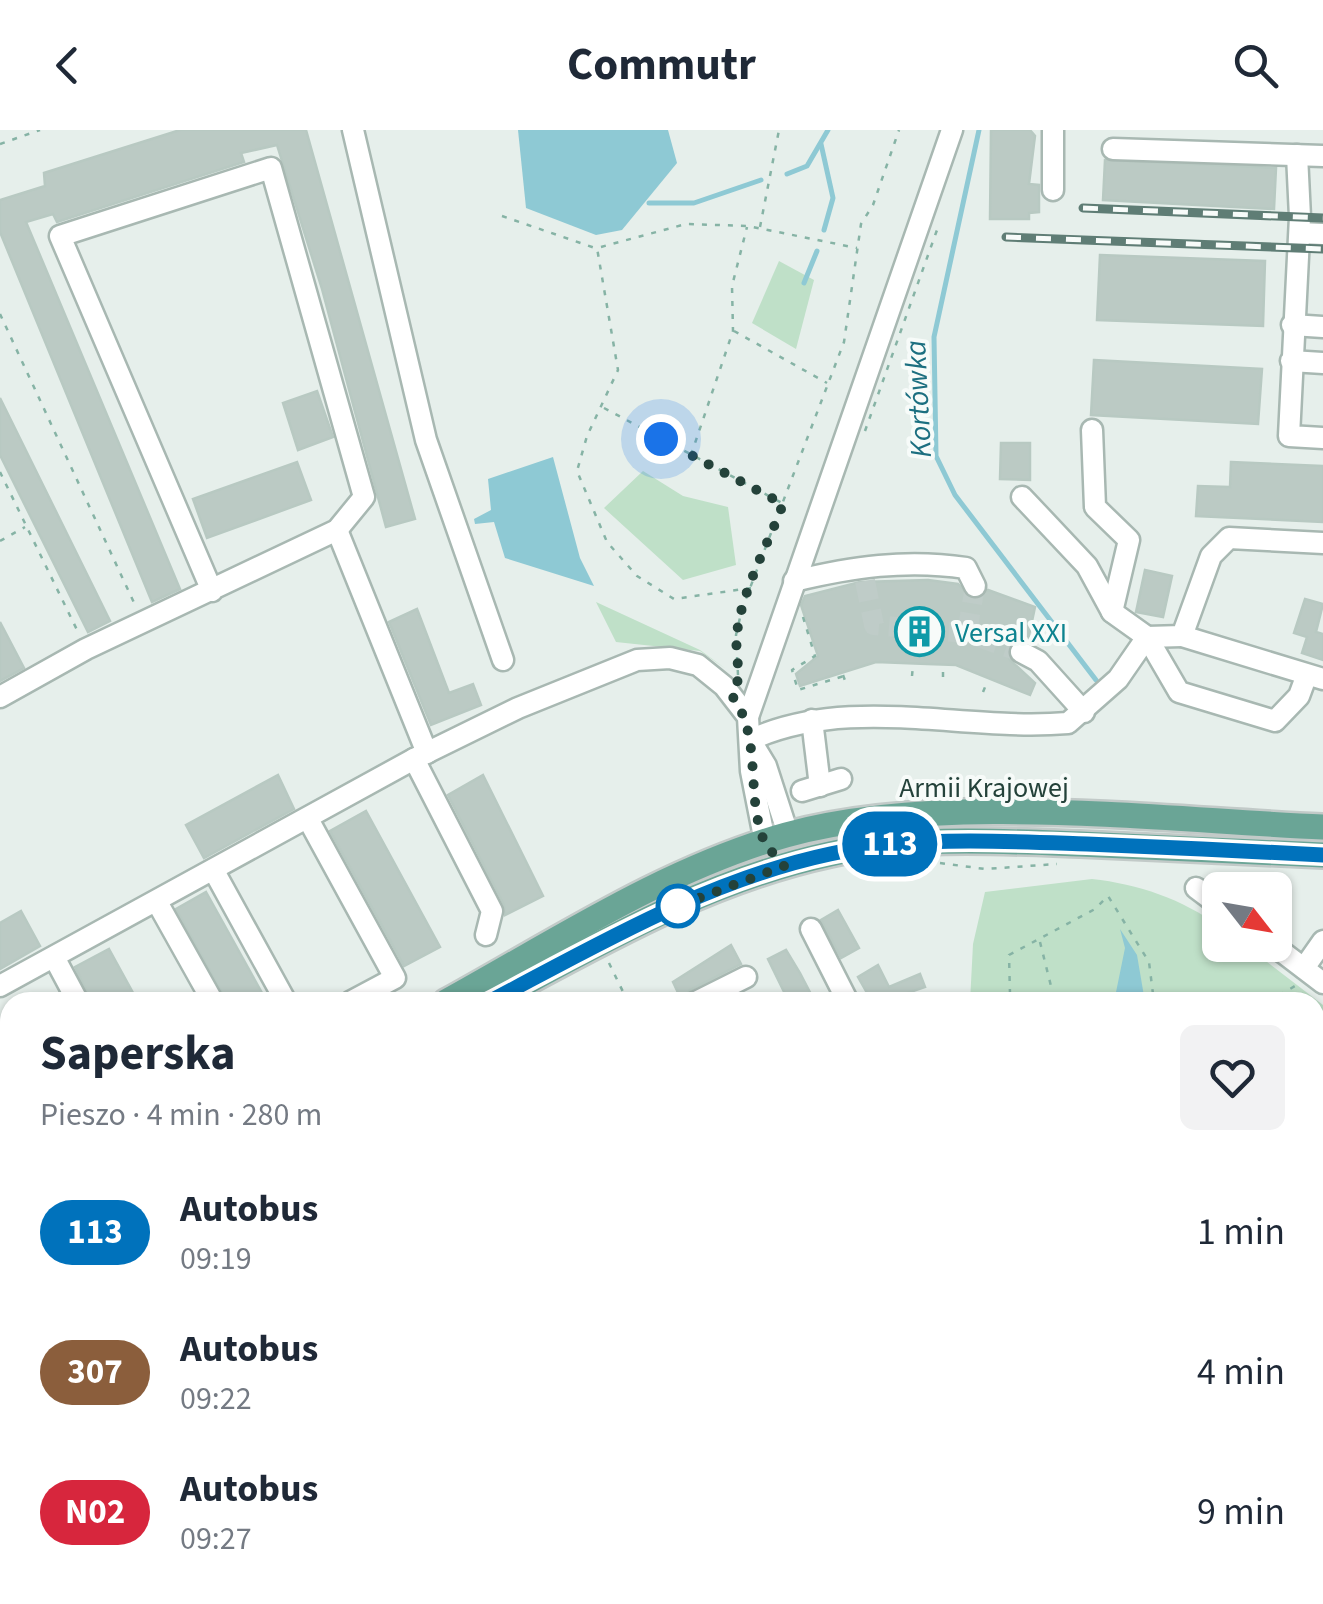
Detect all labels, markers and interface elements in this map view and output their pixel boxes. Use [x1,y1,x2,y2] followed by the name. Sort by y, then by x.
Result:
[567,33,756,97] text: Commutr
[40,38,95,93] icon: back
[1228,38,1283,93] icon: search
[894,339,943,459] water label: Kortówka
[636,414,686,464] your location
[894,606,946,658] building icon: Versal XXI
[955,613,1067,653] place label: Versal XXI
[899,768,1069,808] street label: Armii Krajowej
[832,812,948,876] line badge: 113
[862,819,918,869] text: 113
[1202,872,1292,962] north arrow
[1202,872,1292,962] map controls
[657,885,699,927] unlabelled marker
[40,1020,235,1088] text: Saperska
[1180,1025,1285,1130] button: heart
[40,1092,322,1138] text: Pieszo · 4 min · 280 m
[180,1182,318,1236] text: Autobus
[1197,1205,1285,1259] text: 1 min
[67,1207,123,1257] text: 113
[180,1236,252,1282] text: 09:19
[180,1322,318,1376] text: Autobus
[1197,1345,1285,1399] text: 4 min
[67,1347,123,1397] text: 307
[180,1376,252,1422] text: 09:22
[180,1462,318,1516] text: Autobus
[1197,1485,1285,1539] text: 9 min
[65,1487,125,1537] text: N02
[180,1516,252,1562] text: 09:27

